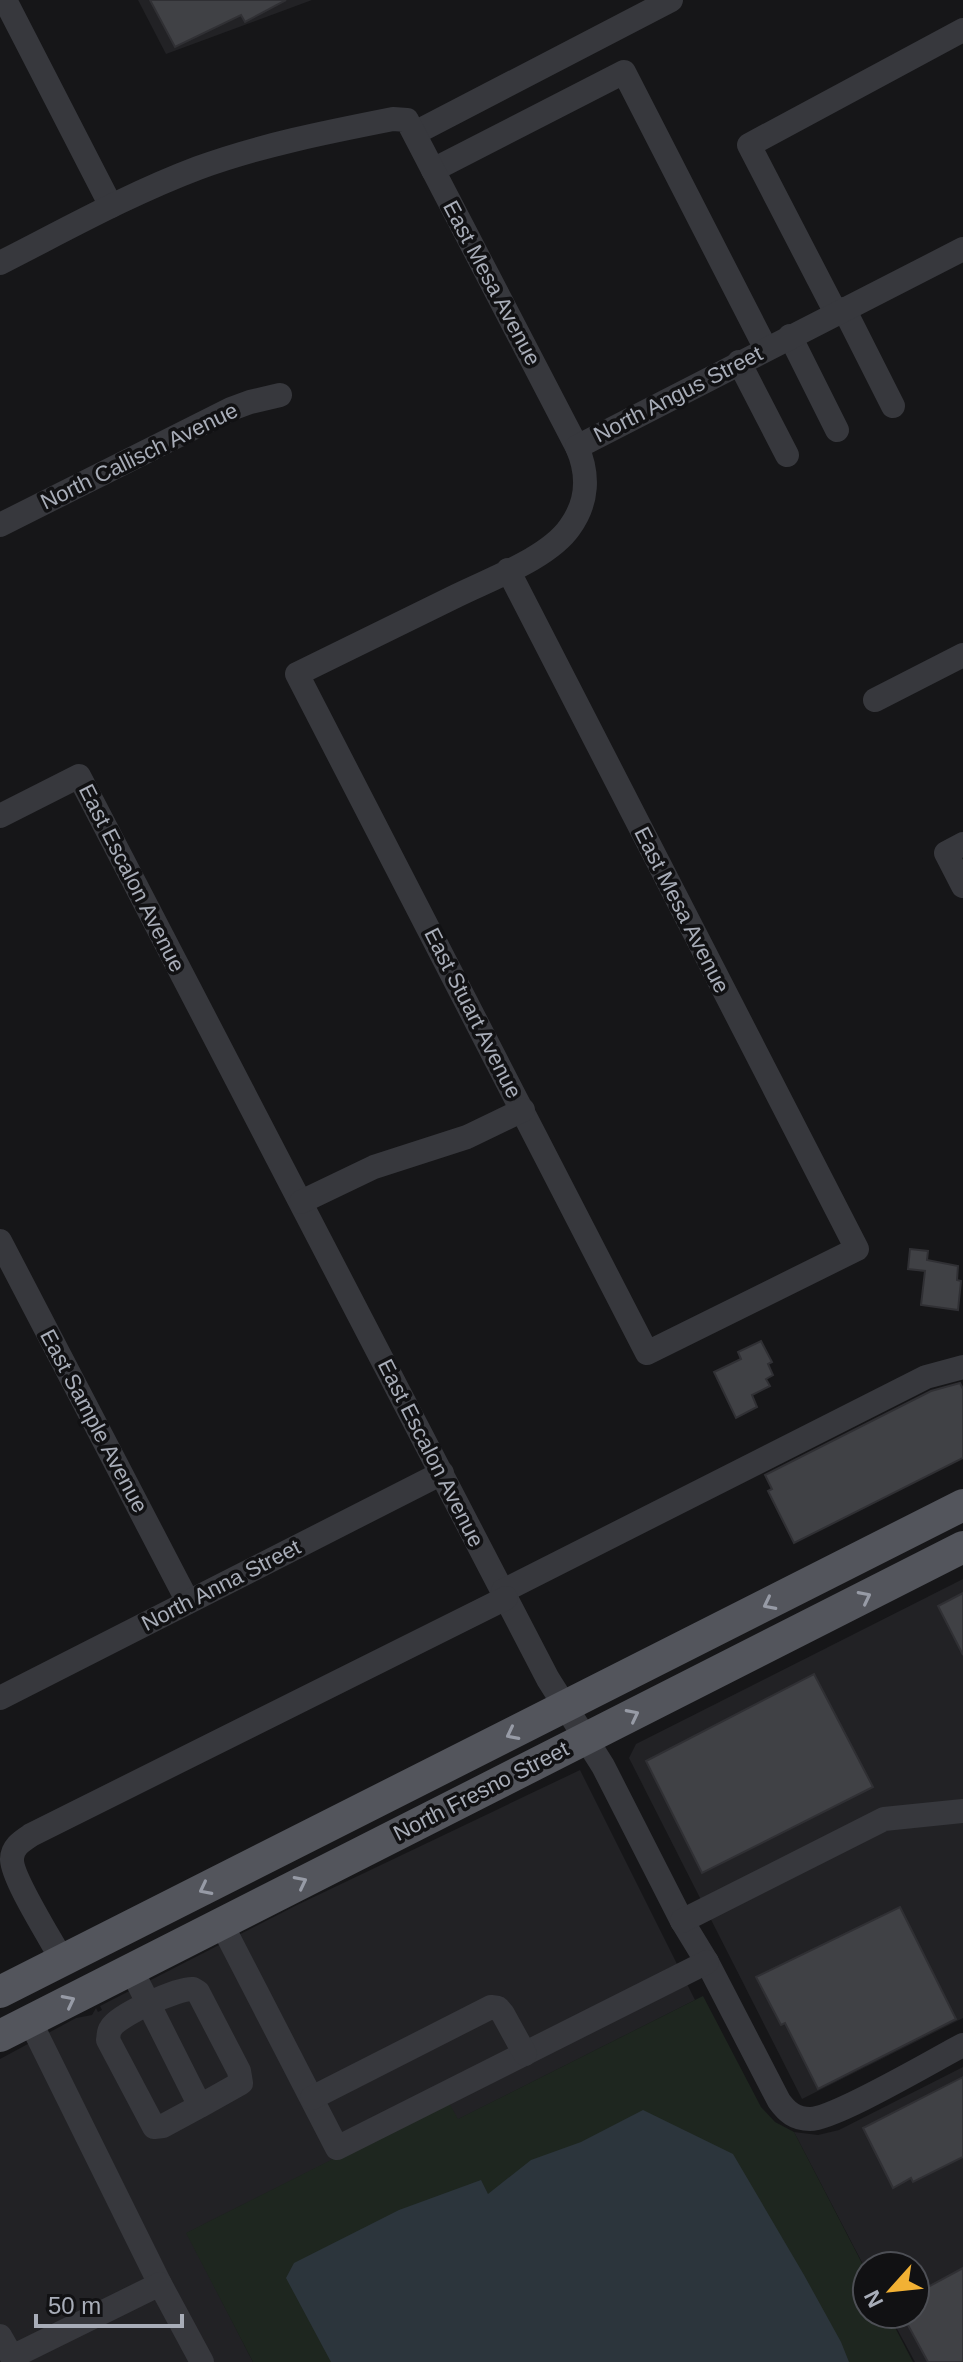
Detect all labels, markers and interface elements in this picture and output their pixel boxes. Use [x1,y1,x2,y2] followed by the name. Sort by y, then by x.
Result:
[438,196,546,370] street label: East Mesa Avenue
[590,341,766,447] street label: North Angus Street
[36,397,242,515] street label: North Callisch Avenue
[74,780,190,976] street label: East Escalon Avenue
[629,823,735,997] street label: East Mesa Avenue
[419,924,527,1102] street label: East Stuart Avenue
[35,1325,153,1517] street label: East Sample Avenue
[373,1355,489,1551] street label: East Escalon Avenue
[137,1534,305,1636] street label: North Anna Street
[856,1591,871,1607] one-way arrow
[762,1594,777,1610] one-way arrow
[625,1709,640,1724] one-way arrow
[505,1725,520,1740] one-way arrow
[389,1736,573,1846] street label: North Fresno Street
[293,1877,307,1892] one-way arrow
[198,1879,213,1895] one-way arrow
[61,1995,76,2010] one-way arrow
[851,2250,931,2330] north arrow
[36,2278,182,2328] scale bar
[859,2286,888,2312] text: N
[48,2292,101,2319] text: 50 m

